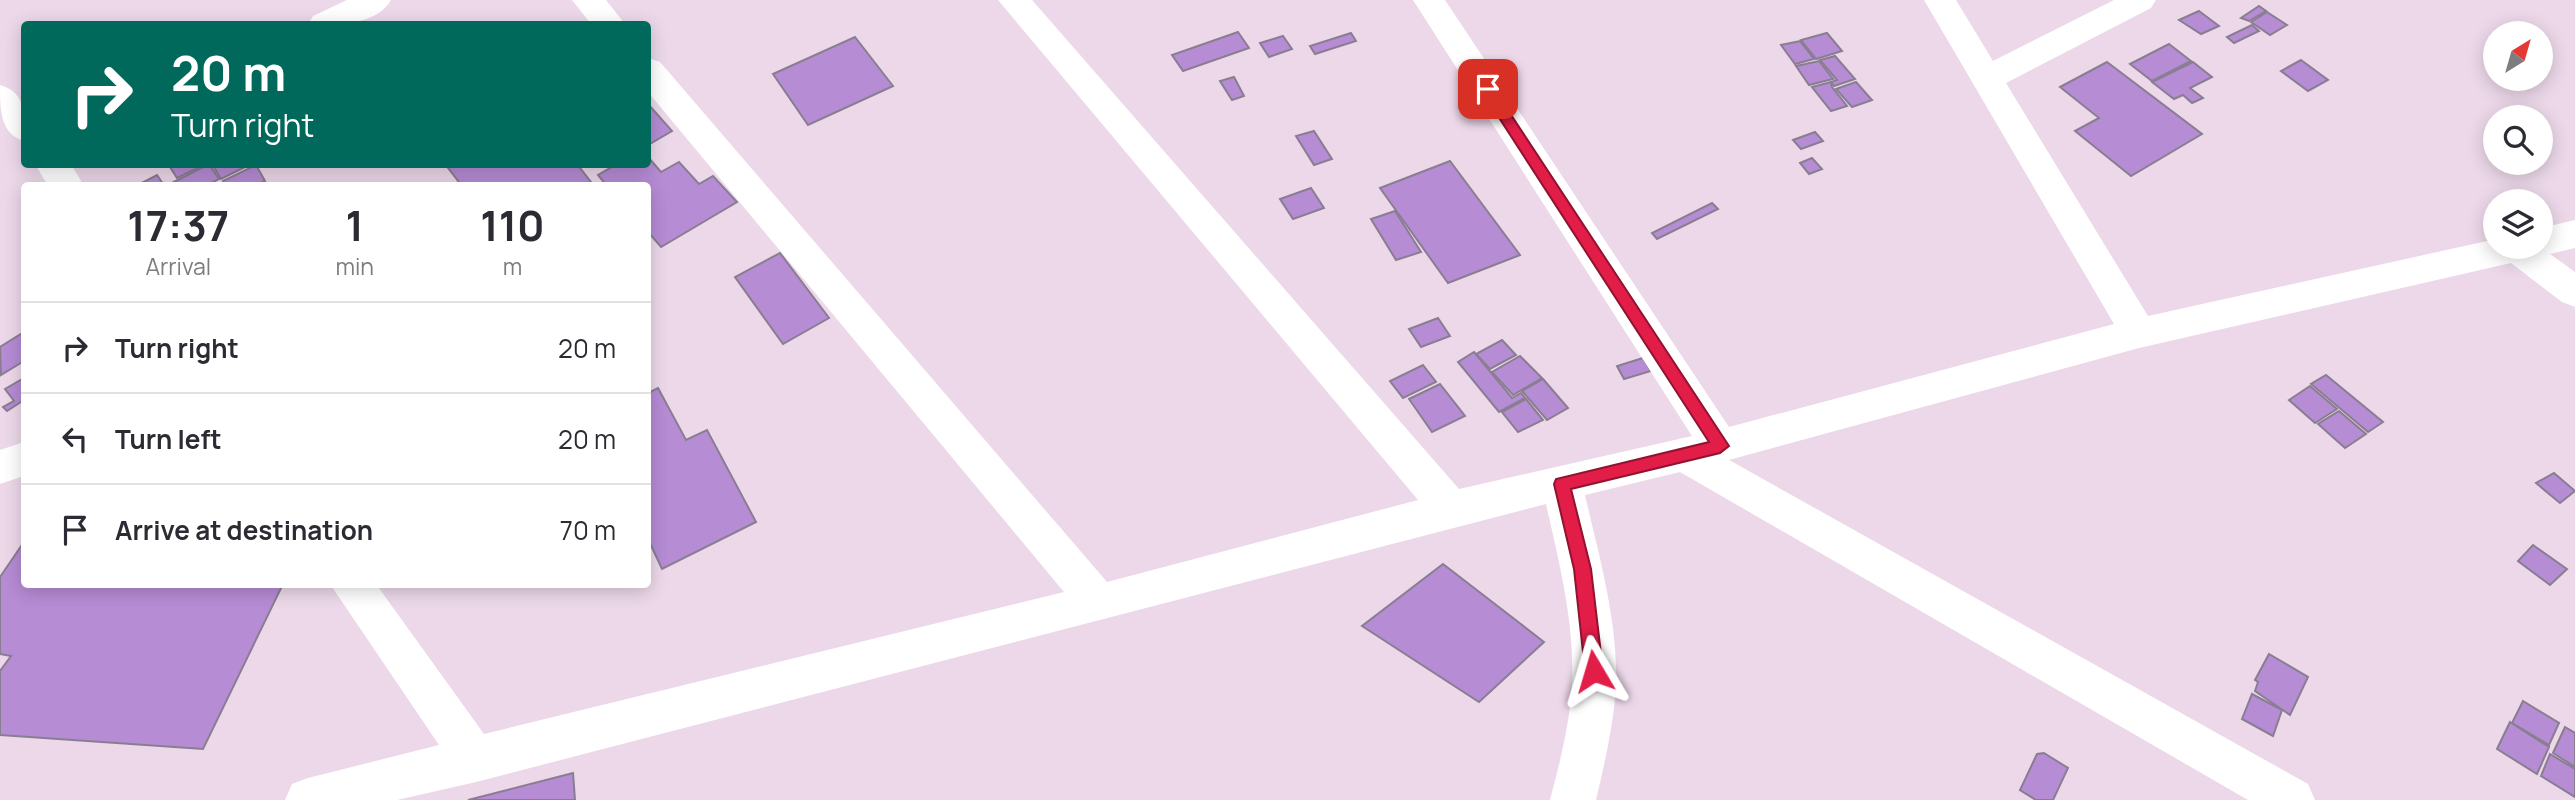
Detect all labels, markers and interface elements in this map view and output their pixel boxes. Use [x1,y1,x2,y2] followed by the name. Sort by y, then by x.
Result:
[2483,21,2553,91] north arrow
[2483,21,2553,259] map controls
[171,39,286,106] text: 20 m
[56,49,147,140] icon: right
[1458,59,1518,119] pin
[1469,70,1507,108] icon: arrive
[171,103,314,147] text: Turn right
[2483,105,2553,175] button: search
[2483,189,2553,259] button: layers
[127,196,229,254] text: 17:37
[346,196,364,254] text: 1
[480,196,545,254] text: 110
[145,250,211,282] text: Arrival
[336,250,374,282] text: min
[503,250,522,282] text: m
[56,329,94,367] icon: right
[115,330,239,366] text: Turn right
[558,330,616,366] text: 20 m
[56,420,94,458] icon: left
[115,421,222,457] text: Turn left
[558,421,616,457] text: 20 m
[56,511,94,549] icon: arrive
[115,512,373,548] text: Arrive at destination
[560,512,616,548] text: 70 m
[1557,634,1631,708] position arrow

